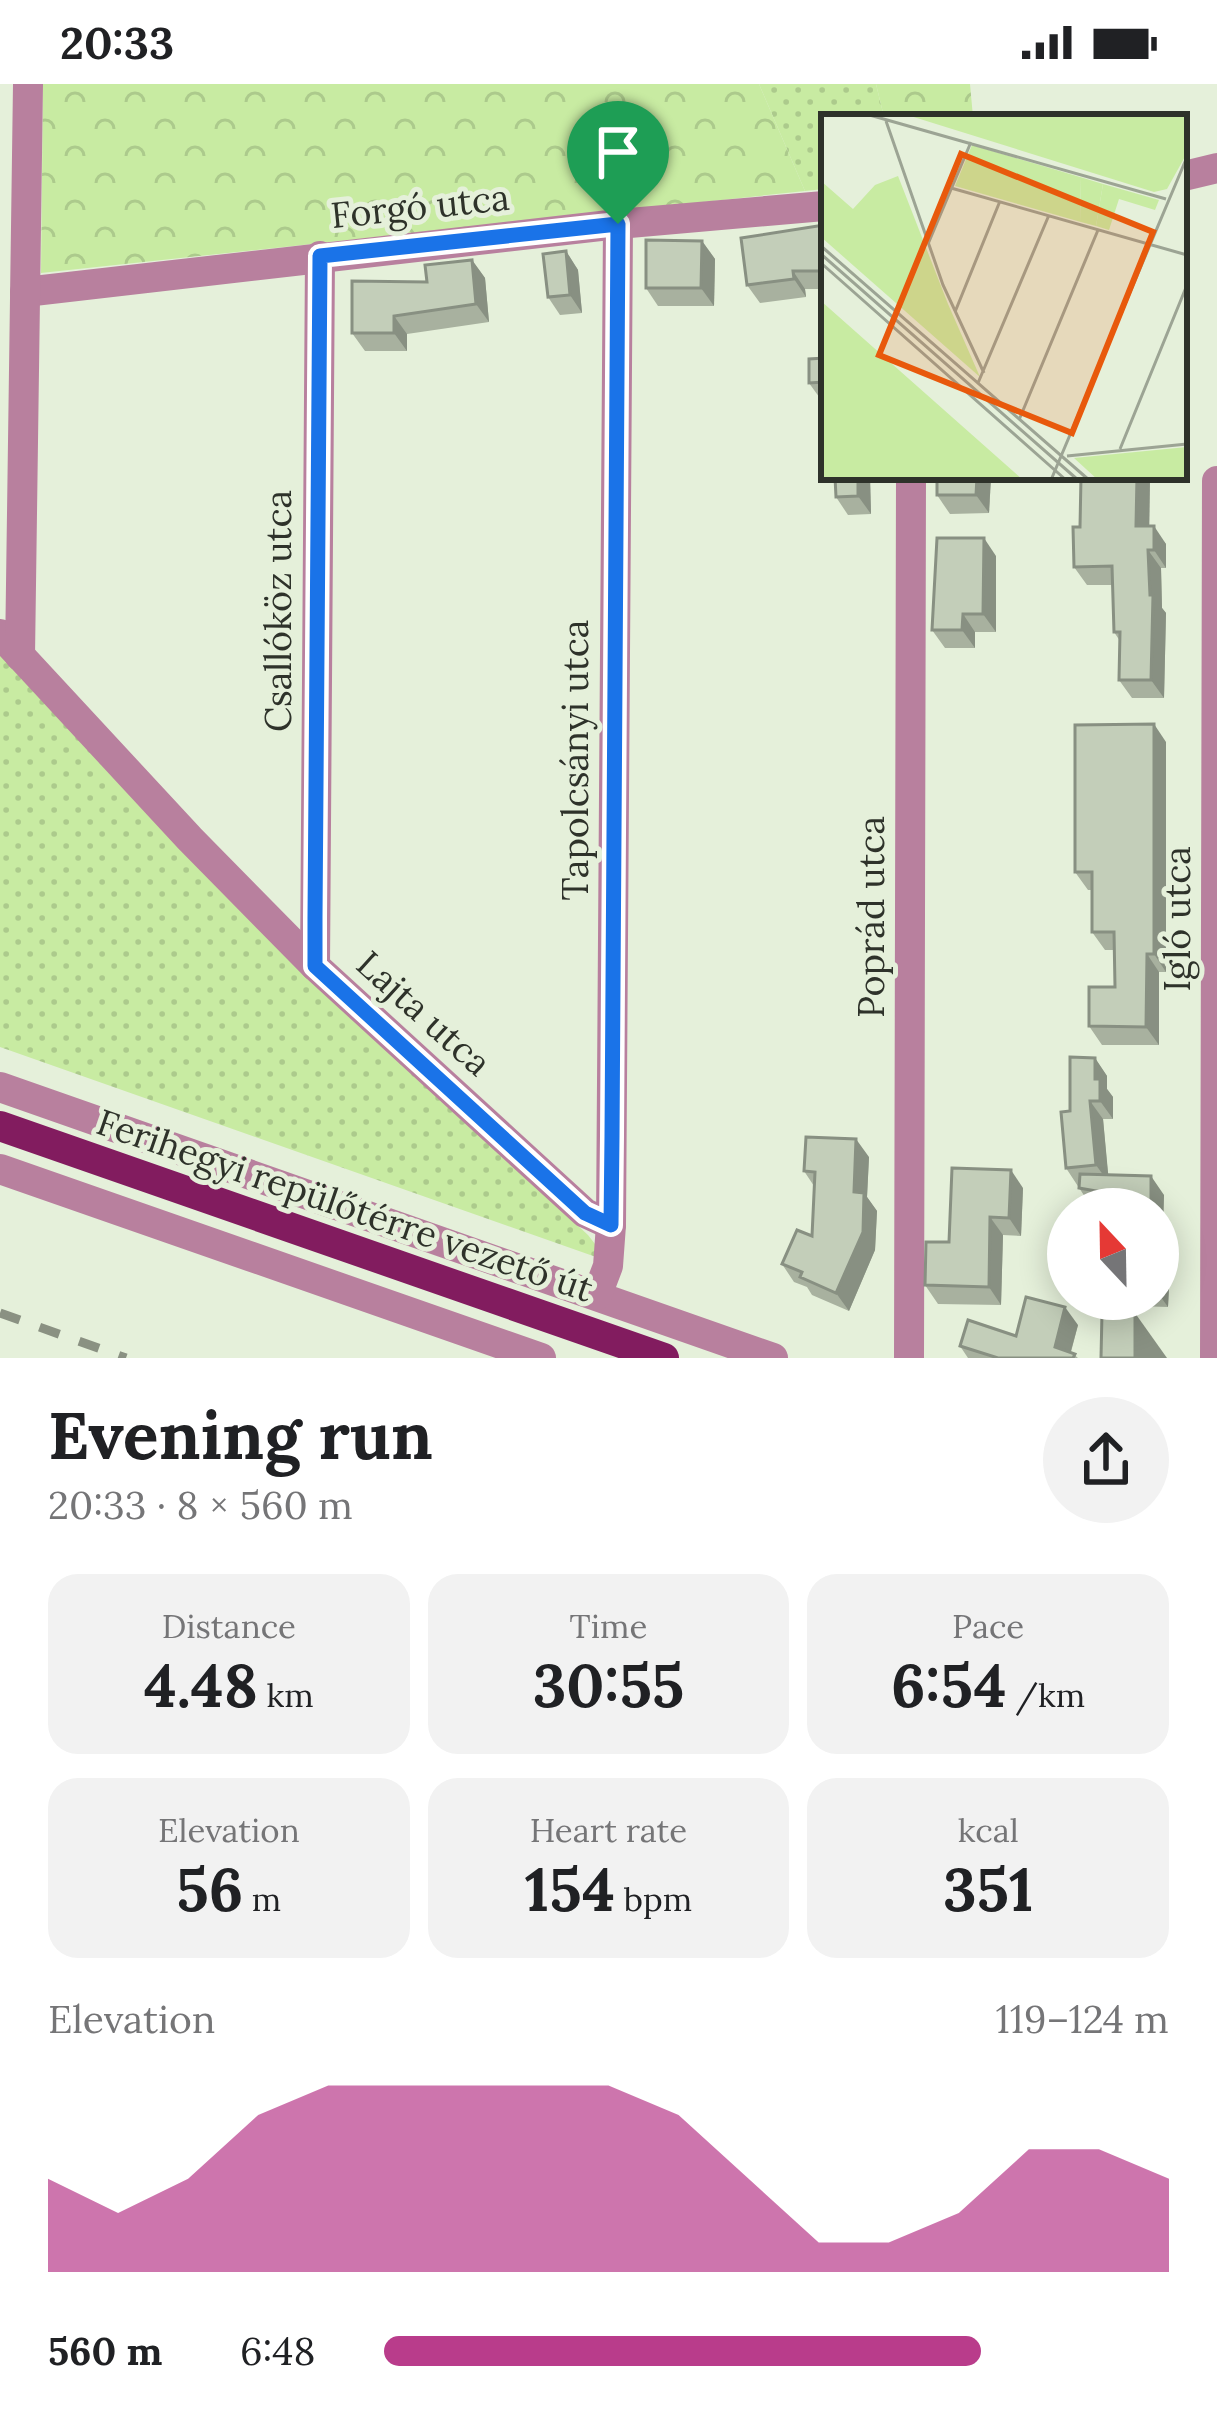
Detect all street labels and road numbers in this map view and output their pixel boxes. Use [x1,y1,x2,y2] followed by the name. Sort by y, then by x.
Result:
[329,174,511,238] street label: Forgó utca
[255,490,301,732] street label: Csallóköz utca
[552,620,598,900] street label: Tapolcsányi utca
[848,816,894,1018] street label: Poprád utca
[1154,846,1200,992] street label: Igló utca
[347,941,501,1085] street label: Lajta utca
[91,1098,599,1312] street label: Ferihegyi repülőtérre vezető út

